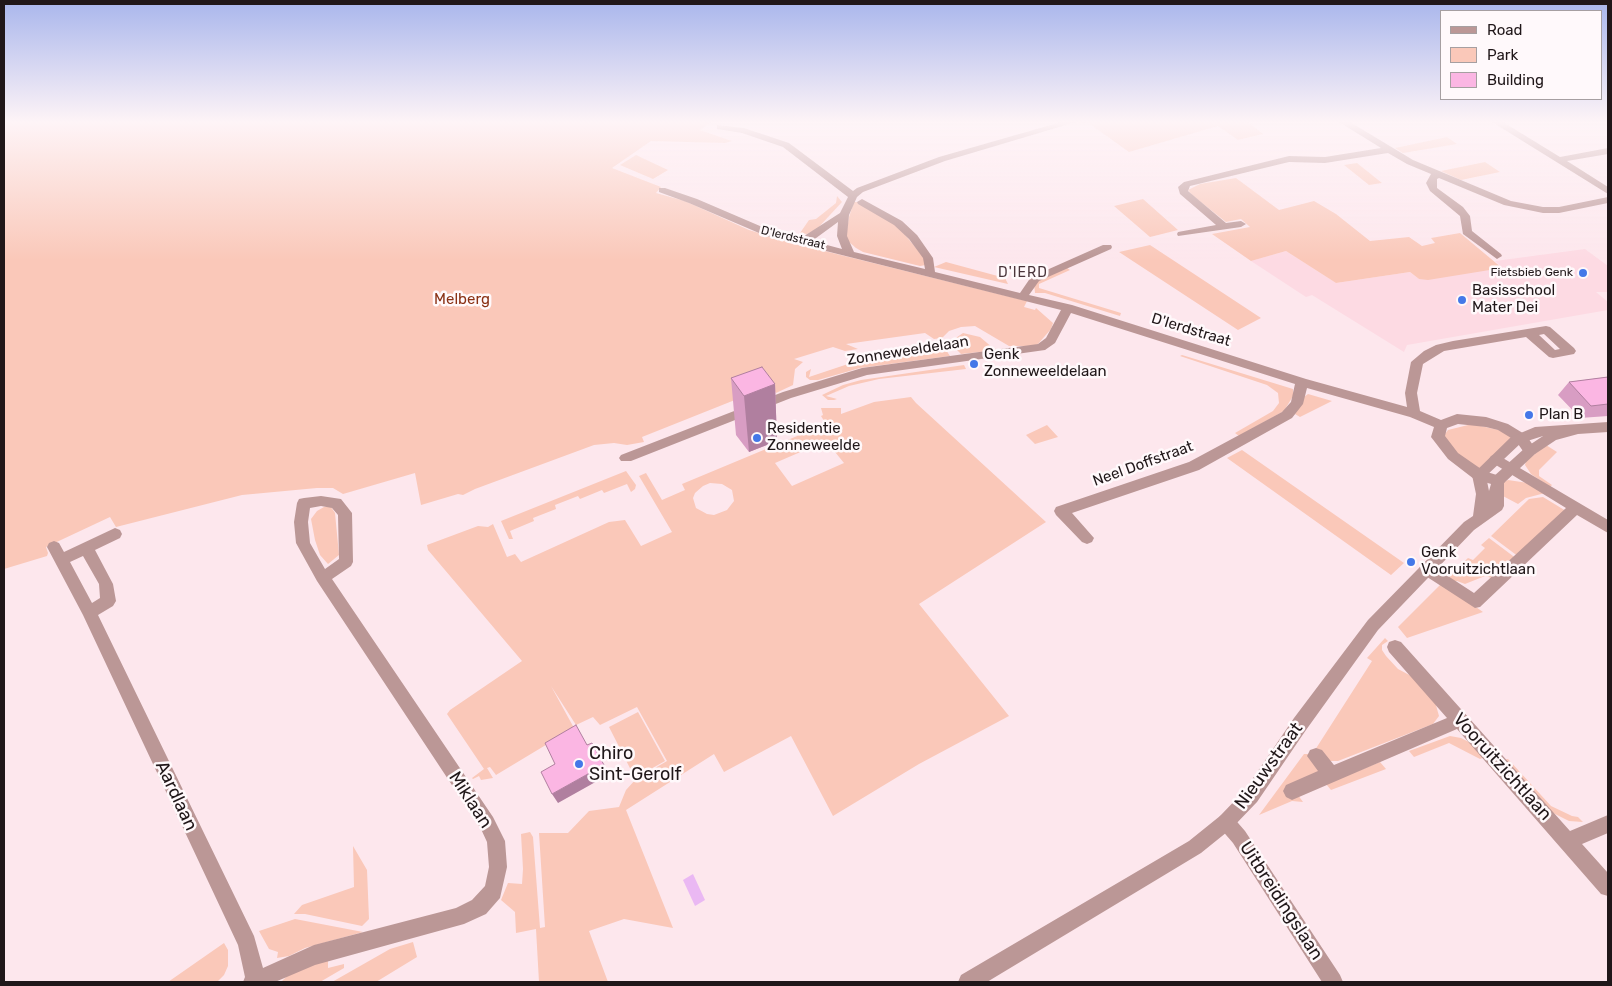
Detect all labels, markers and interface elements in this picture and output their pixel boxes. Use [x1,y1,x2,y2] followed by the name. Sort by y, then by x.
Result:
[1440,10,1602,100] legend
[1487,21,1523,39] text: Road
[1487,46,1518,64] text: Park
[1487,71,1544,89] text: Building
[759,223,827,253] street label: D'Ierdstraat
[997,265,1049,281] district label: D'IERD
[1490,266,1573,280] place label: Fietsbieb Genk
[1577,267,1589,279] marker: Fietsbieb Genk
[1472,282,1555,317] place label: Basisschool Mater Dei
[434,291,490,309] park label: Melberg
[1456,294,1468,306] marker: Basisschool Mater Dei
[1149,309,1233,351] street label: D'Ierdstraat
[846,333,970,369] street label: Zonneweeldelaan
[984,346,1107,381] place label: Genk Zonneweeldelaan
[968,358,980,370] marker: Genk Zonneweeldelaan
[1539,406,1583,424] place label: Plan B
[1523,409,1535,421] marker: Plan B
[767,420,860,455] place label: Residentie Zonneweelde
[751,432,763,444] marker: Residentie Zonneweelde
[1090,438,1196,490] street label: Neel Doffstraat
[1421,544,1535,579] place label: Genk Vooruitzichtlaan
[1405,556,1417,568] marker: Genk Vooruitzichtlaan
[1448,709,1556,825] street label: Vooruitzichtlaan
[1230,719,1308,813] street label: Nieuwstraat
[589,743,682,786] place label: Chiro Sint-Gerolf
[150,758,202,834] street label: Aardlaan
[573,758,585,770] marker: Chiro Sint-Gerolf
[444,768,496,832] street label: Miklaan
[1235,838,1327,964] street label: Uitbreidingslaan

